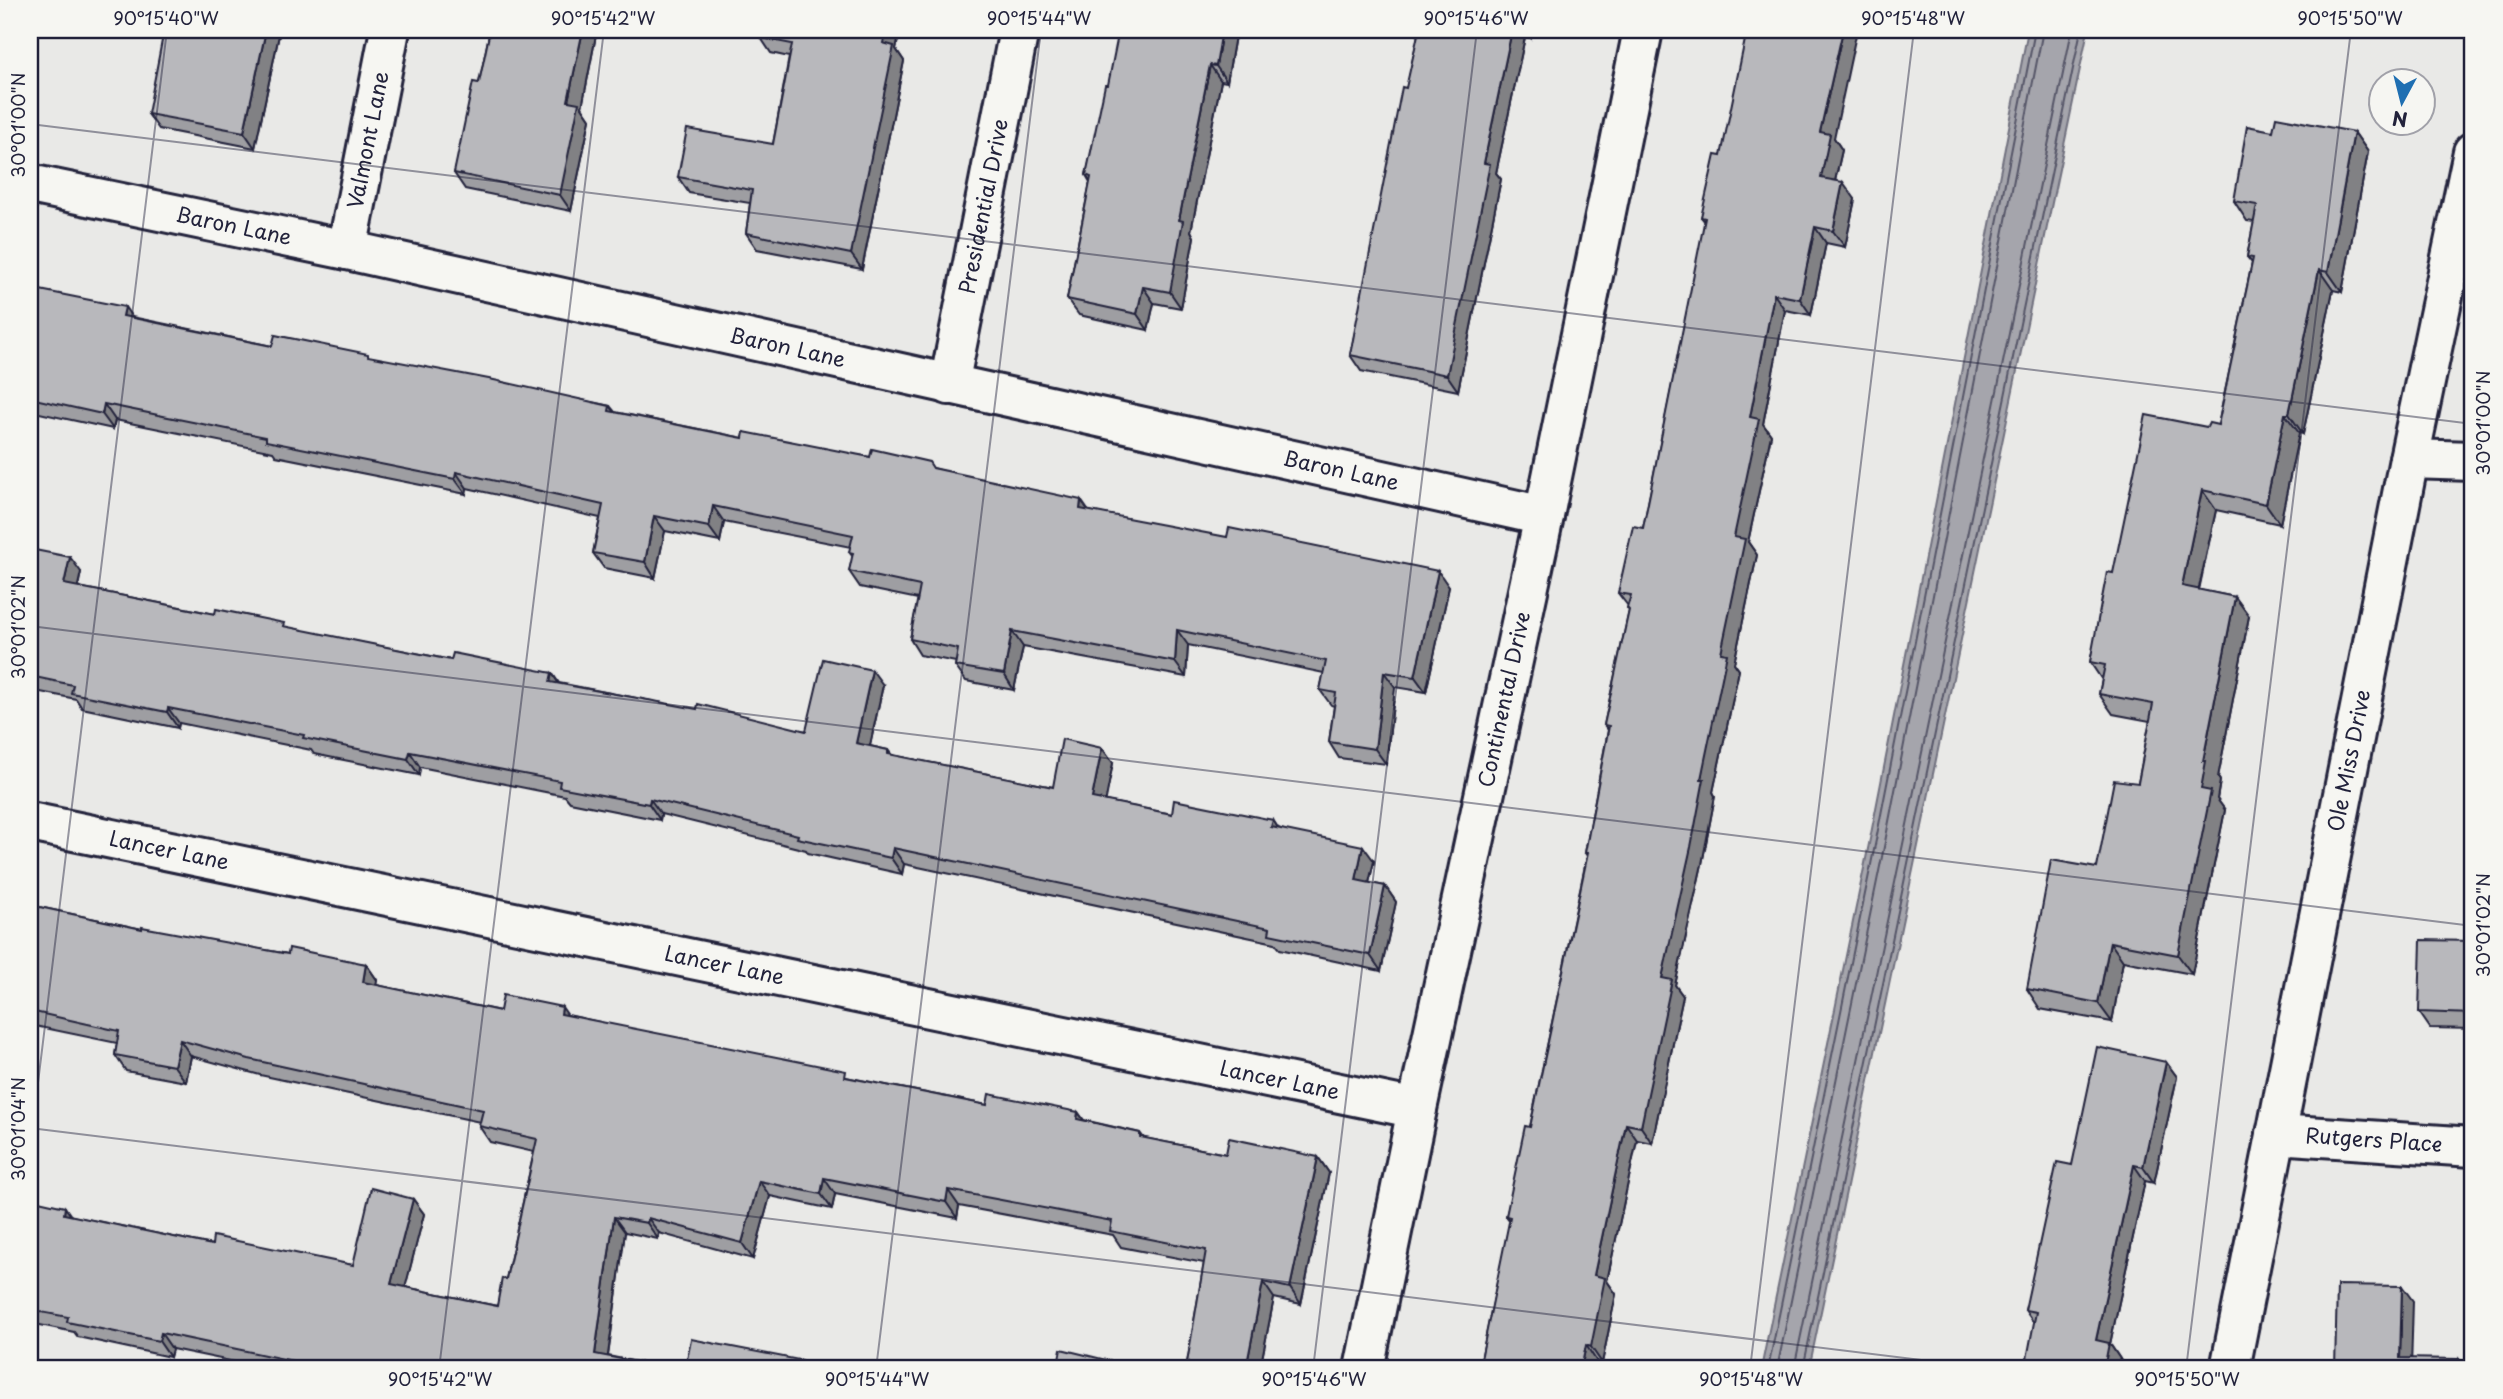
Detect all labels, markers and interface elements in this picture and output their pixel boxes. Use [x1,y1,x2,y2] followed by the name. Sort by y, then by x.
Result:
[113,4,219,31] text: 90°15'40"W
[551,4,656,31] text: 90°15'42"W
[987,4,1092,31] text: 90°15'44"W
[1423,4,1529,31] text: 90°15'46"W
[1861,4,1966,31] text: 90°15'48"W
[2297,4,2403,31] text: 90°15'50"W
[2366,66,2436,136] north arrow
[337,68,396,211] street label: Valmont Lane
[4,72,31,178] text: 30°01'00"N
[2391,105,2409,135] text: N
[949,116,1015,296] street label: Presidential Drive
[173,197,295,252] street label: Baron Lane
[727,318,849,374] street label: Baron Lane
[2469,370,2496,476] text: 30°01'00"N
[1280,441,1402,497] street label: Baron Lane
[4,575,31,679] text: 30°01'02"N
[1468,608,1537,790] street label: Continental Drive
[2318,686,2377,834] street label: Ole Miss Drive
[107,821,232,877] street label: Lancer Lane
[2469,873,2496,977] text: 30°01'02"N
[662,936,788,992] street label: Lancer Lane
[1217,1051,1343,1107] street label: Lancer Lane
[4,1077,31,1181] text: 30°01'04"N
[2305,1118,2443,1159] street label: Rutgers Place
[388,1365,493,1392] text: 90°15'42"W
[825,1365,930,1392] text: 90°15'44"W
[1261,1365,1367,1392] text: 90°15'46"W
[1699,1365,1804,1392] text: 90°15'48"W
[2134,1365,2240,1392] text: 90°15'50"W

